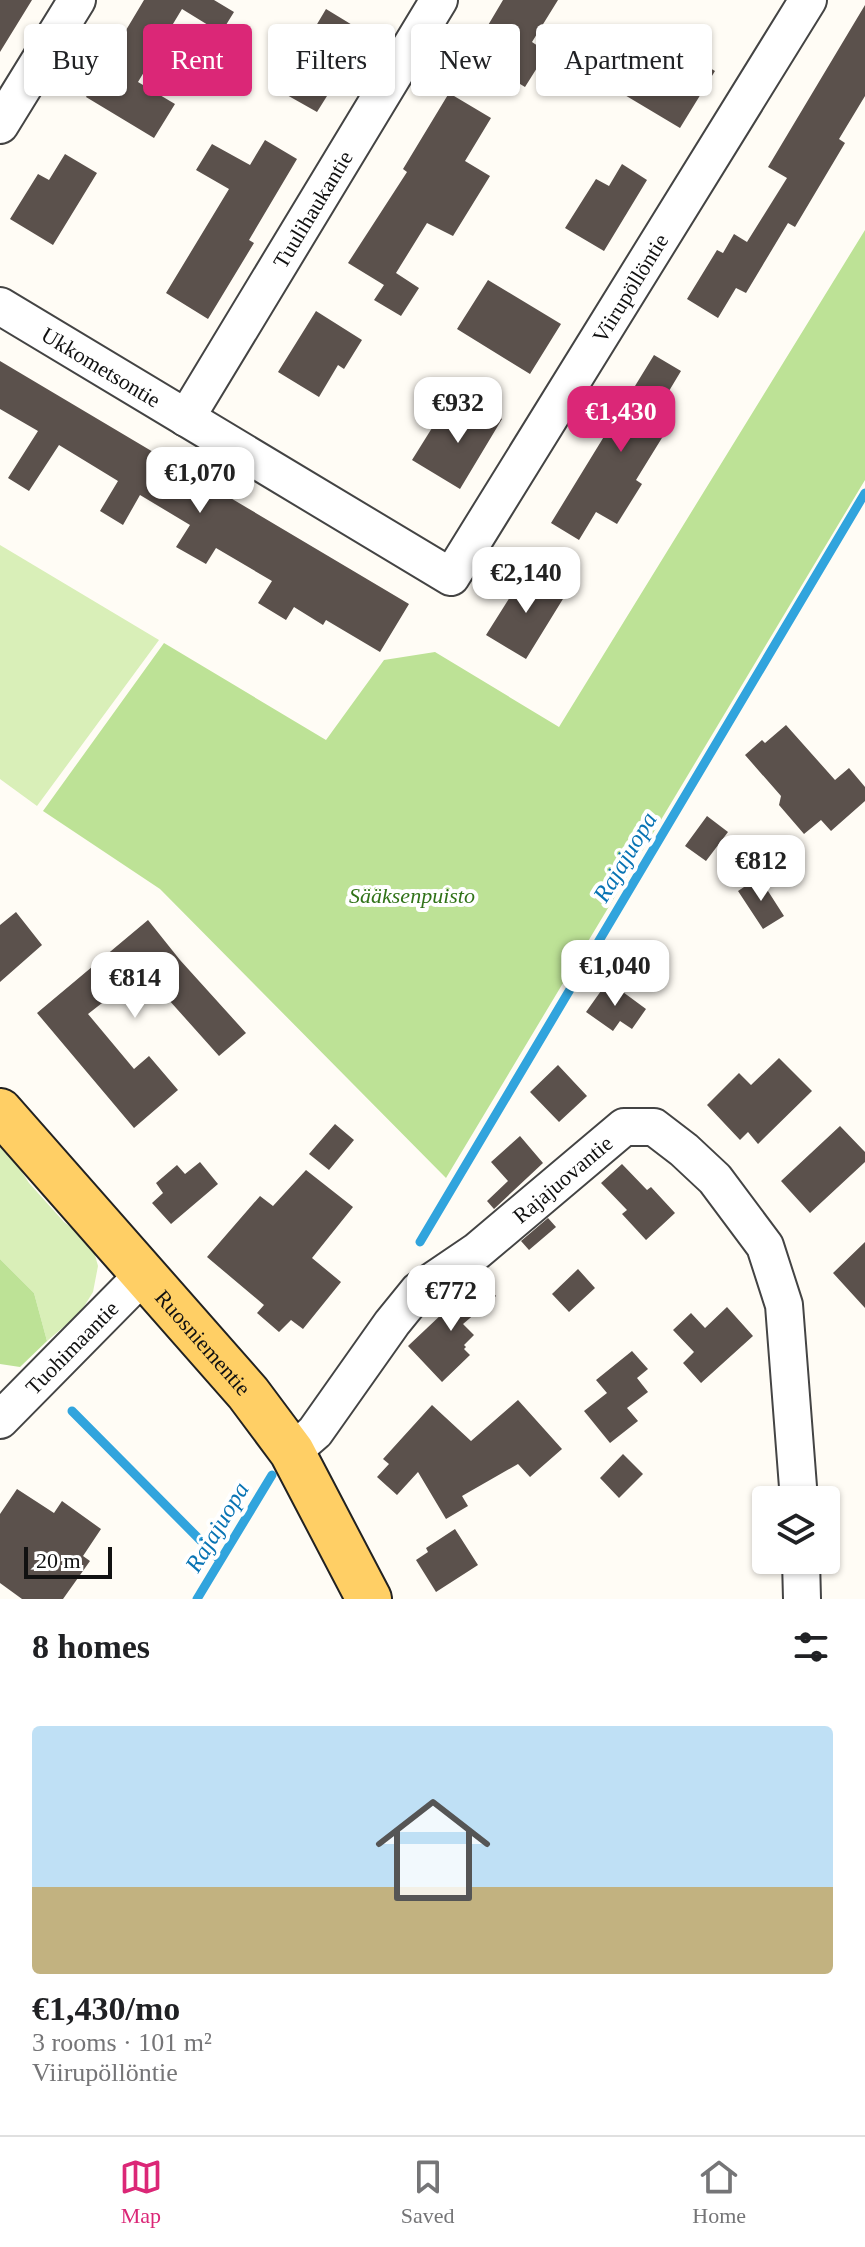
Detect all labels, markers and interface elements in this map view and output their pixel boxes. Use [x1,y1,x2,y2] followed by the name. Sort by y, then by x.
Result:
[24,24,127,96] chip: Buy
[143,24,252,96] chip: Rent
[268,24,395,96] chip: Filters
[411,24,520,96] chip: New
[536,24,712,96] chip: Apartment
[268,146,358,273] street label: Tuulihaukantie
[587,229,673,347] street label: Viirupöllöntie
[37,322,165,413] street label: Ukkometsontie
[411,377,505,445] pin: €932
[556,386,686,454] pin: €1,430
[432,388,484,417] text: €932
[585,397,657,426] text: €1,430
[135,447,265,515] pin: €1,070
[164,458,236,487] text: €1,070
[461,547,591,615] pin: €2,140
[490,558,562,587] text: €2,140
[588,807,662,907] water label: Rajajuopa
[714,835,808,903] pin: €812
[735,846,787,875] text: €812
[349,883,475,908] park label: Sääksenpuisto
[550,940,680,1008] pin: €1,040
[579,951,651,980] text: €1,040
[88,952,182,1020] pin: €814
[109,963,161,992] text: €814
[508,1130,617,1228] street label: Rajajuovantie
[404,1265,498,1333] pin: €772
[425,1276,477,1305] text: €772
[150,1285,256,1400] street label: Ruosniementie
[20,1296,124,1400] street label: Tuohimaantie
[180,1477,254,1577] water label: Rajajuopa
[752,1486,840,1574] map controls
[752,1486,840,1574] button: layers
[24,1543,112,1579] scale bar
[36,1548,81,1573] text: 20 m
[789,1625,833,1669] icon: filters
[32,1628,150,1665] text: 8 homes
[361,1778,505,1922] icon: home
[32,1990,180,2027] text: €1,430/mo
[32,2028,212,2057] text: 3 rooms · 101 m²
[32,2058,178,2087] text: Viirupöllöntie
[119,2155,163,2229] tab: Map
[401,2155,454,2229] tab: Saved
[692,2155,746,2229] tab: Home

